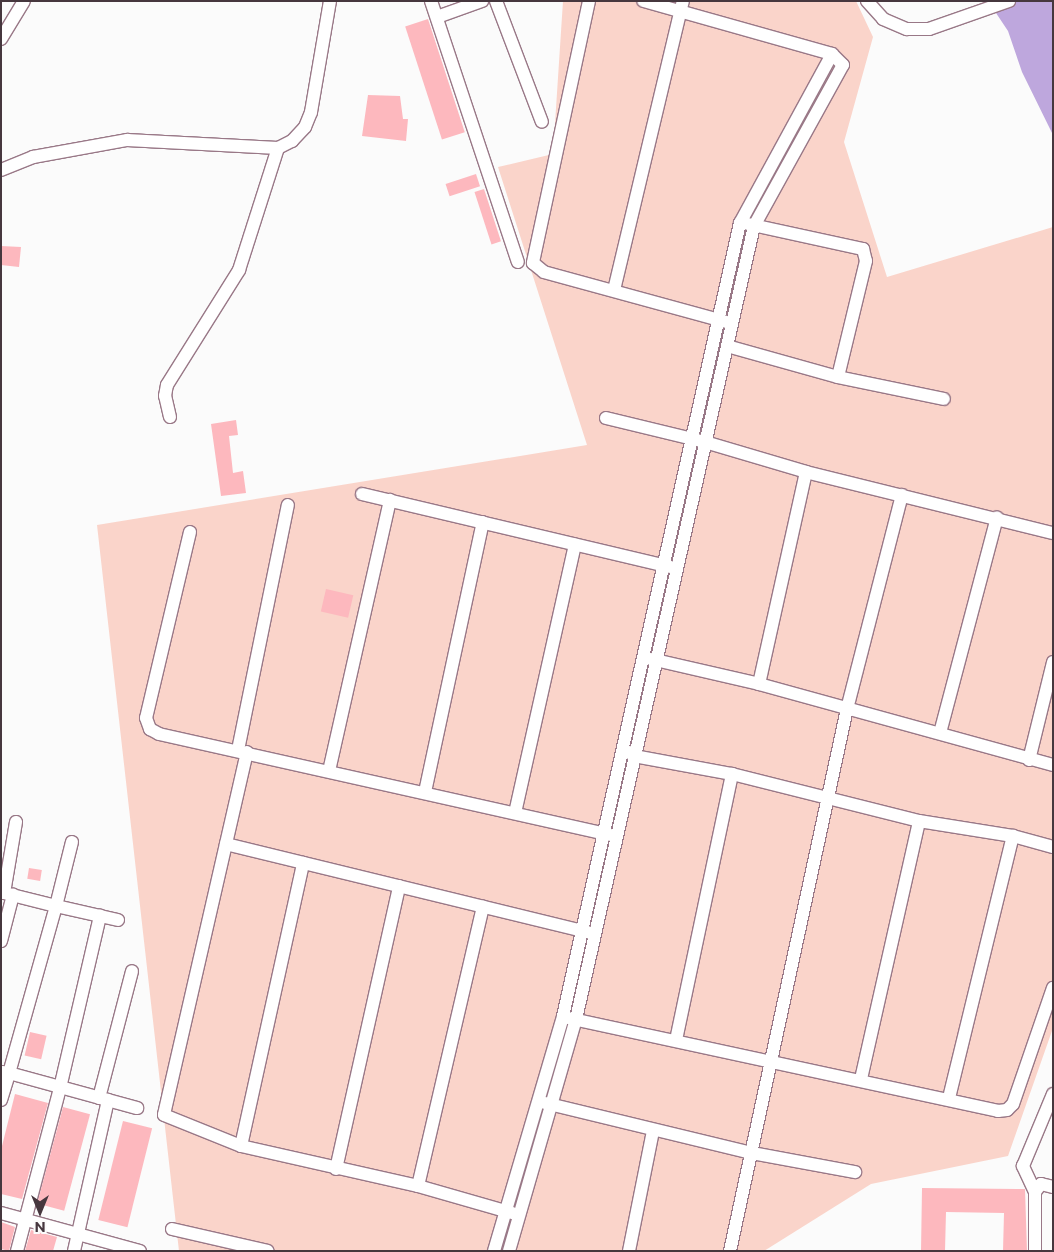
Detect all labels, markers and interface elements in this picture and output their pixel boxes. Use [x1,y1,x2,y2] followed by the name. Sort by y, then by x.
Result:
[15,1187,65,1237] north arrow
[34,1218,46,1236] text: N

